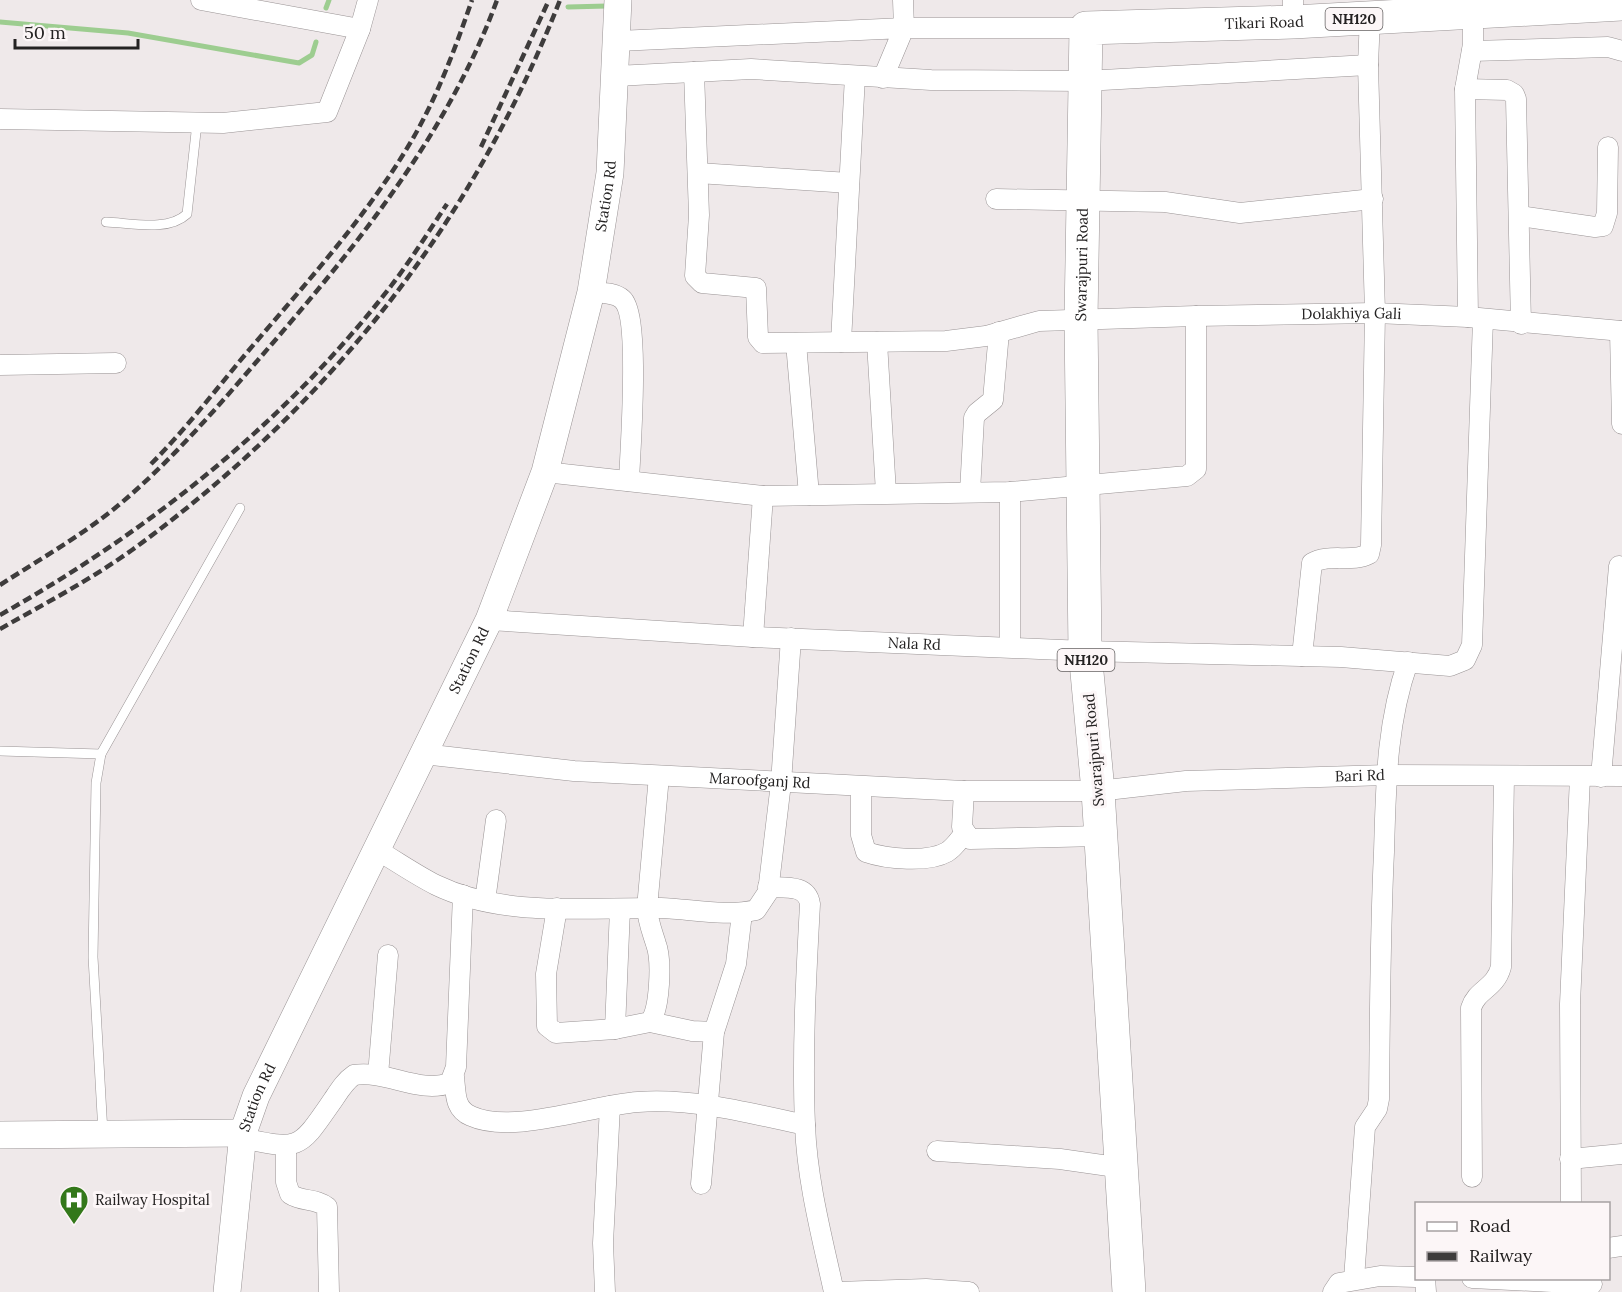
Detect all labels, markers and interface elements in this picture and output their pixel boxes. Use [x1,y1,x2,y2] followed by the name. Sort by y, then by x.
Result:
[1326,8,1382,30] road number: NH120
[1224,11,1304,33] street label: Tikari Road
[15,12,138,50] scale bar
[24,21,66,44] text: 50 m
[591,160,620,233] street label: Station Rd
[1071,208,1092,322] street label: Swarajpuri Road
[1301,303,1402,323] street label: Dolakhiya Gali
[444,624,493,697] street label: Station Rd
[887,633,941,654] street label: Nala Rd
[1058,649,1114,671] road number: NH120
[1079,693,1108,807] street label: Swarajpuri Road
[1335,765,1385,786] street label: Bari Rd
[709,768,811,792] street label: Maroofganj Rd
[234,1060,279,1134] street label: Station Rd
[58,1184,90,1226] hospital icon: Railway Hospital
[95,1190,210,1209] place label: Railway Hospital
[1415,1202,1610,1280] legend
[1469,1214,1511,1237] text: Road
[1469,1244,1533,1267] text: Railway

